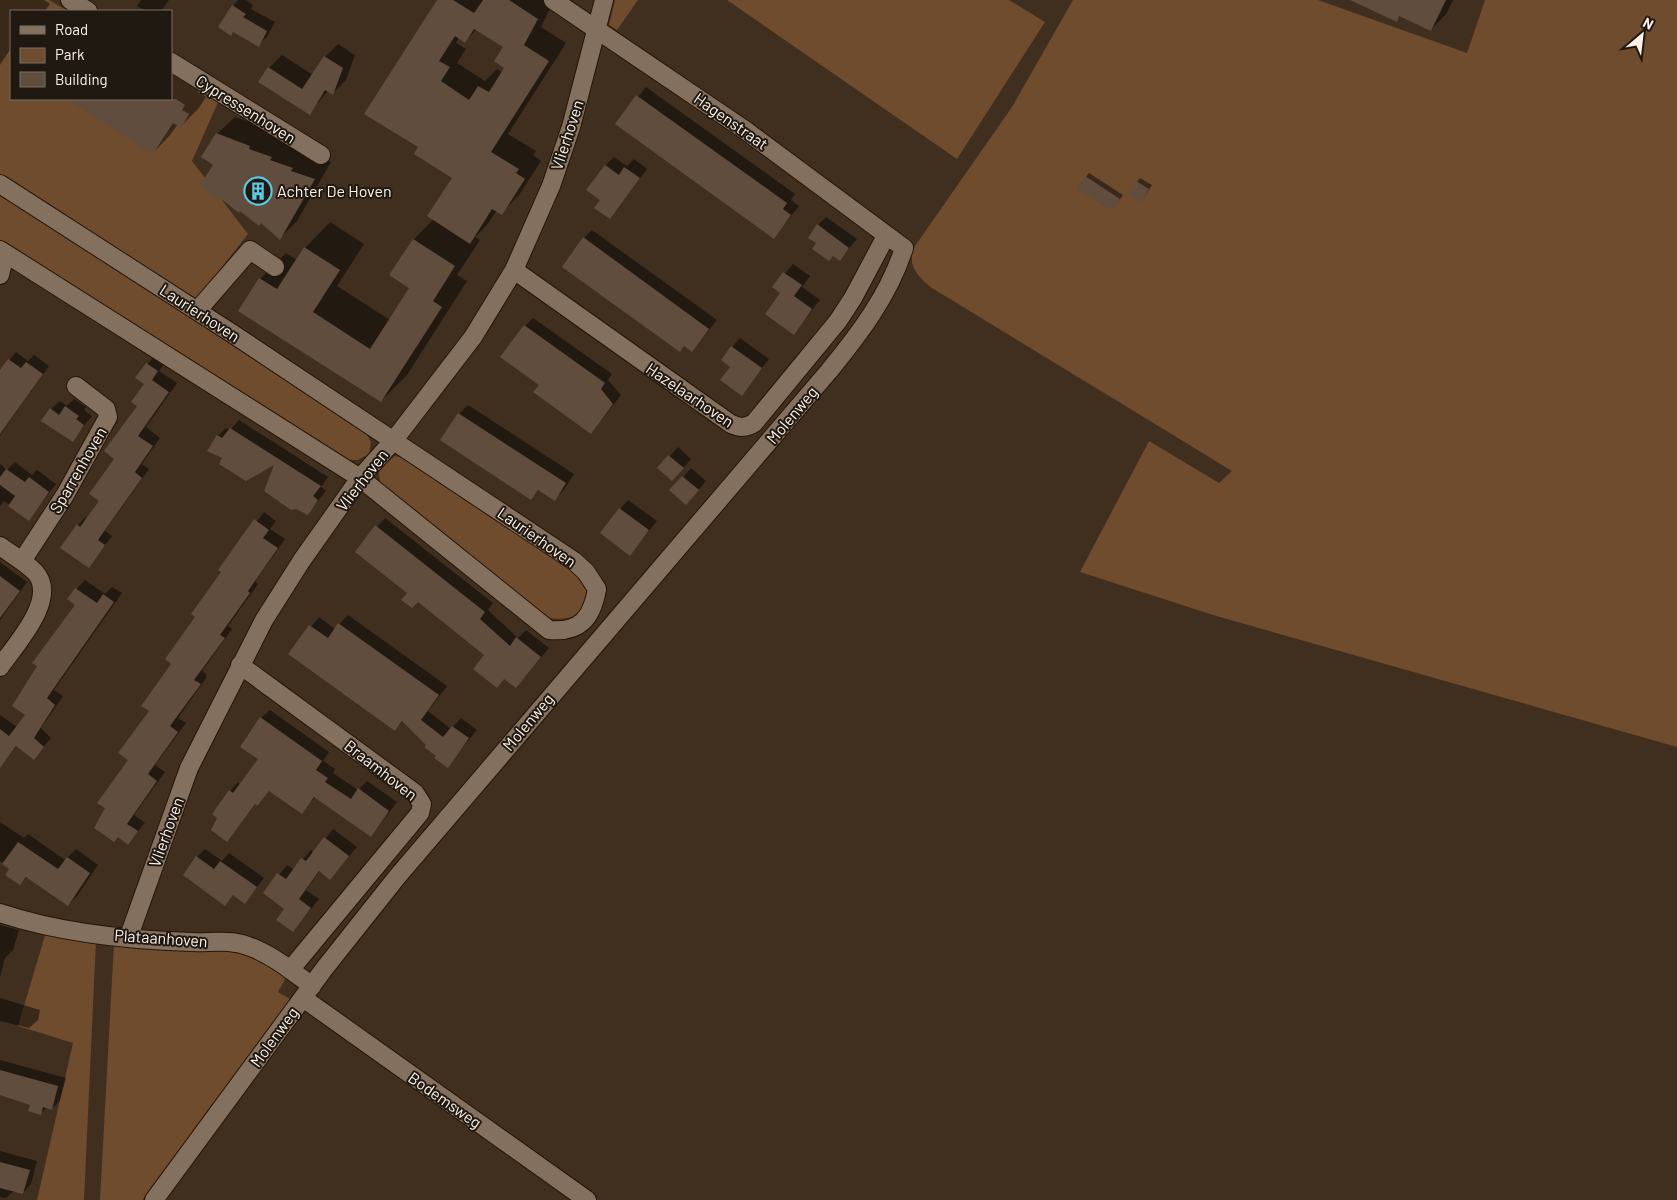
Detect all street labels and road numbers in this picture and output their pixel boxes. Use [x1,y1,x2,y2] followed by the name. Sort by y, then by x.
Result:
[193,70,300,147] street label: Cypressenhoven
[691,88,772,153] street label: Hagenstraat
[546,97,587,172] street label: Vlierhoven
[157,280,244,345] street label: Laurierhoven
[643,358,738,431] street label: Hazelaarhoven
[762,382,821,447] street label: Molenweg
[45,423,110,516] street label: Sparrenhoven
[332,445,392,514] street label: Vlierhoven
[494,503,580,571] street label: Laurierhoven
[498,689,557,754] street label: Molenweg
[341,735,421,804] street label: Braamhoven
[144,794,187,869] street label: Vlierhoven
[114,925,208,950] street label: Plataanhoven
[246,1003,302,1070] street label: Molenweg
[405,1067,485,1132] street label: Bodemsweg

